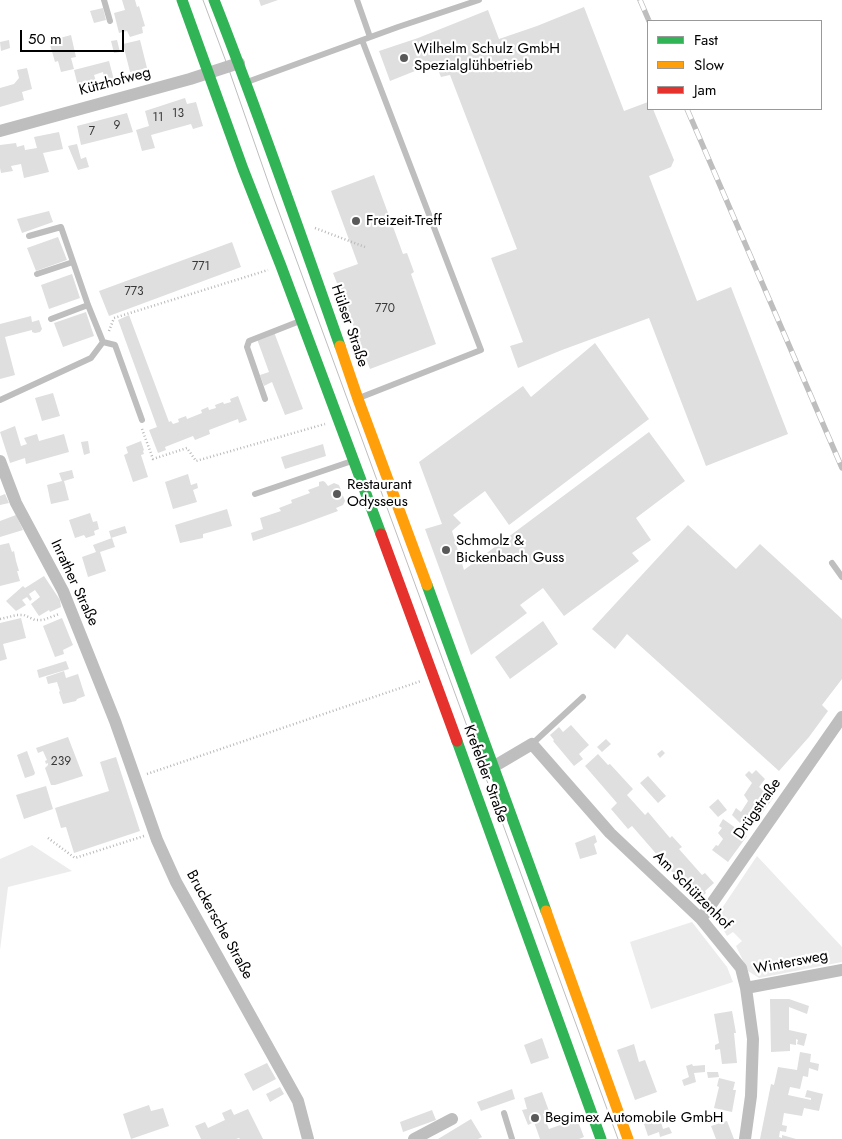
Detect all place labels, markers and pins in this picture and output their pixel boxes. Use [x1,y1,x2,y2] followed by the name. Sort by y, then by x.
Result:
[414,40,560,75] place label: Wilhelm Schulz GmbH Spezialglühbetrieb
[398,52,410,64] marker: Wilhelm Schulz GmbH Spezialglühbetrieb
[366,212,442,230] place label: Freizeit-Treff
[350,215,362,227] marker: Freizeit-Treff
[347,476,412,511] place label: Restaurant Odysseus
[331,488,343,500] marker: Restaurant Odysseus
[456,532,564,567] place label: Schmolz & Bickenbach Guss
[440,544,452,556] marker: Schmolz & Bickenbach Guss
[545,1109,723,1127] place label: Begimex Automobile GmbH
[529,1112,541,1124] marker: Begimex Automobile GmbH

